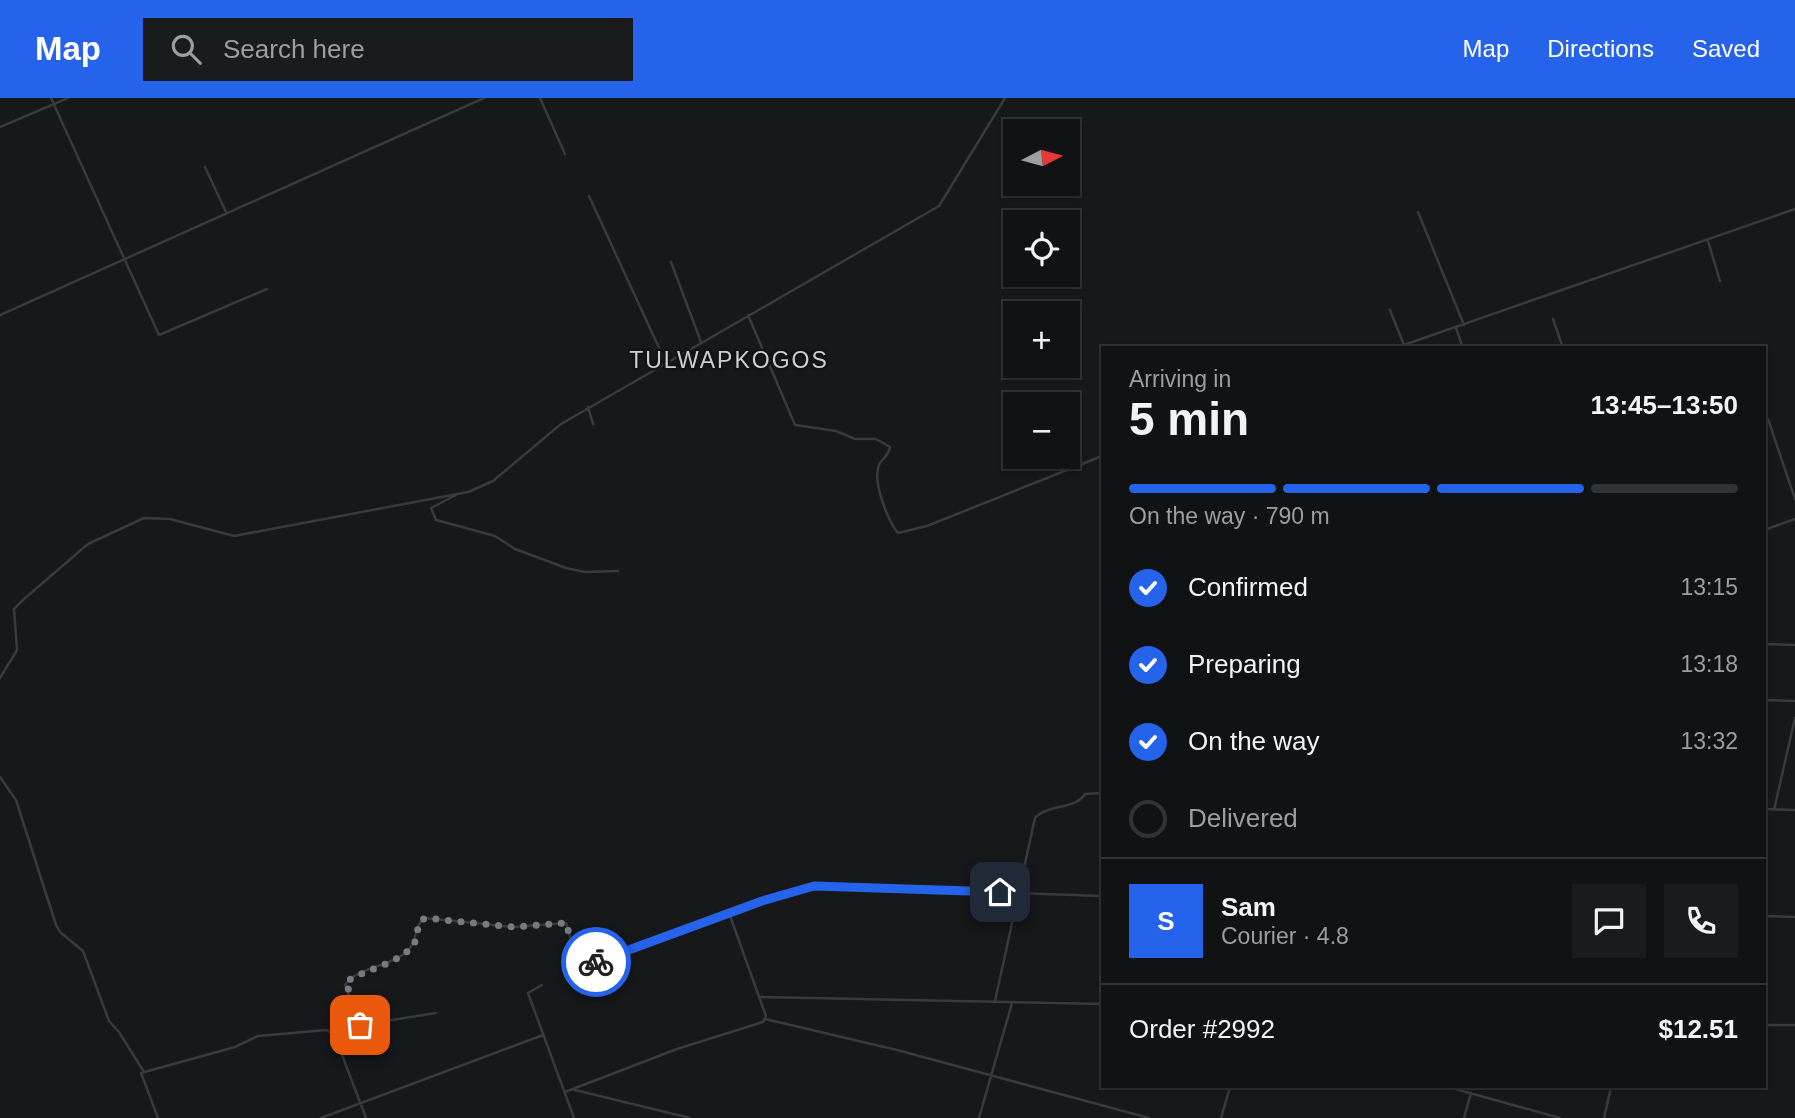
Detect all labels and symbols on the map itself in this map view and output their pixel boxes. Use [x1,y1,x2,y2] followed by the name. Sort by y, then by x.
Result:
[1003,119,1080,196] north arrow
[629,347,829,373] district label: TULWAPKOGOS
[970,862,1030,922] pin
[561,927,631,997] courier
[330,995,390,1055] pin

